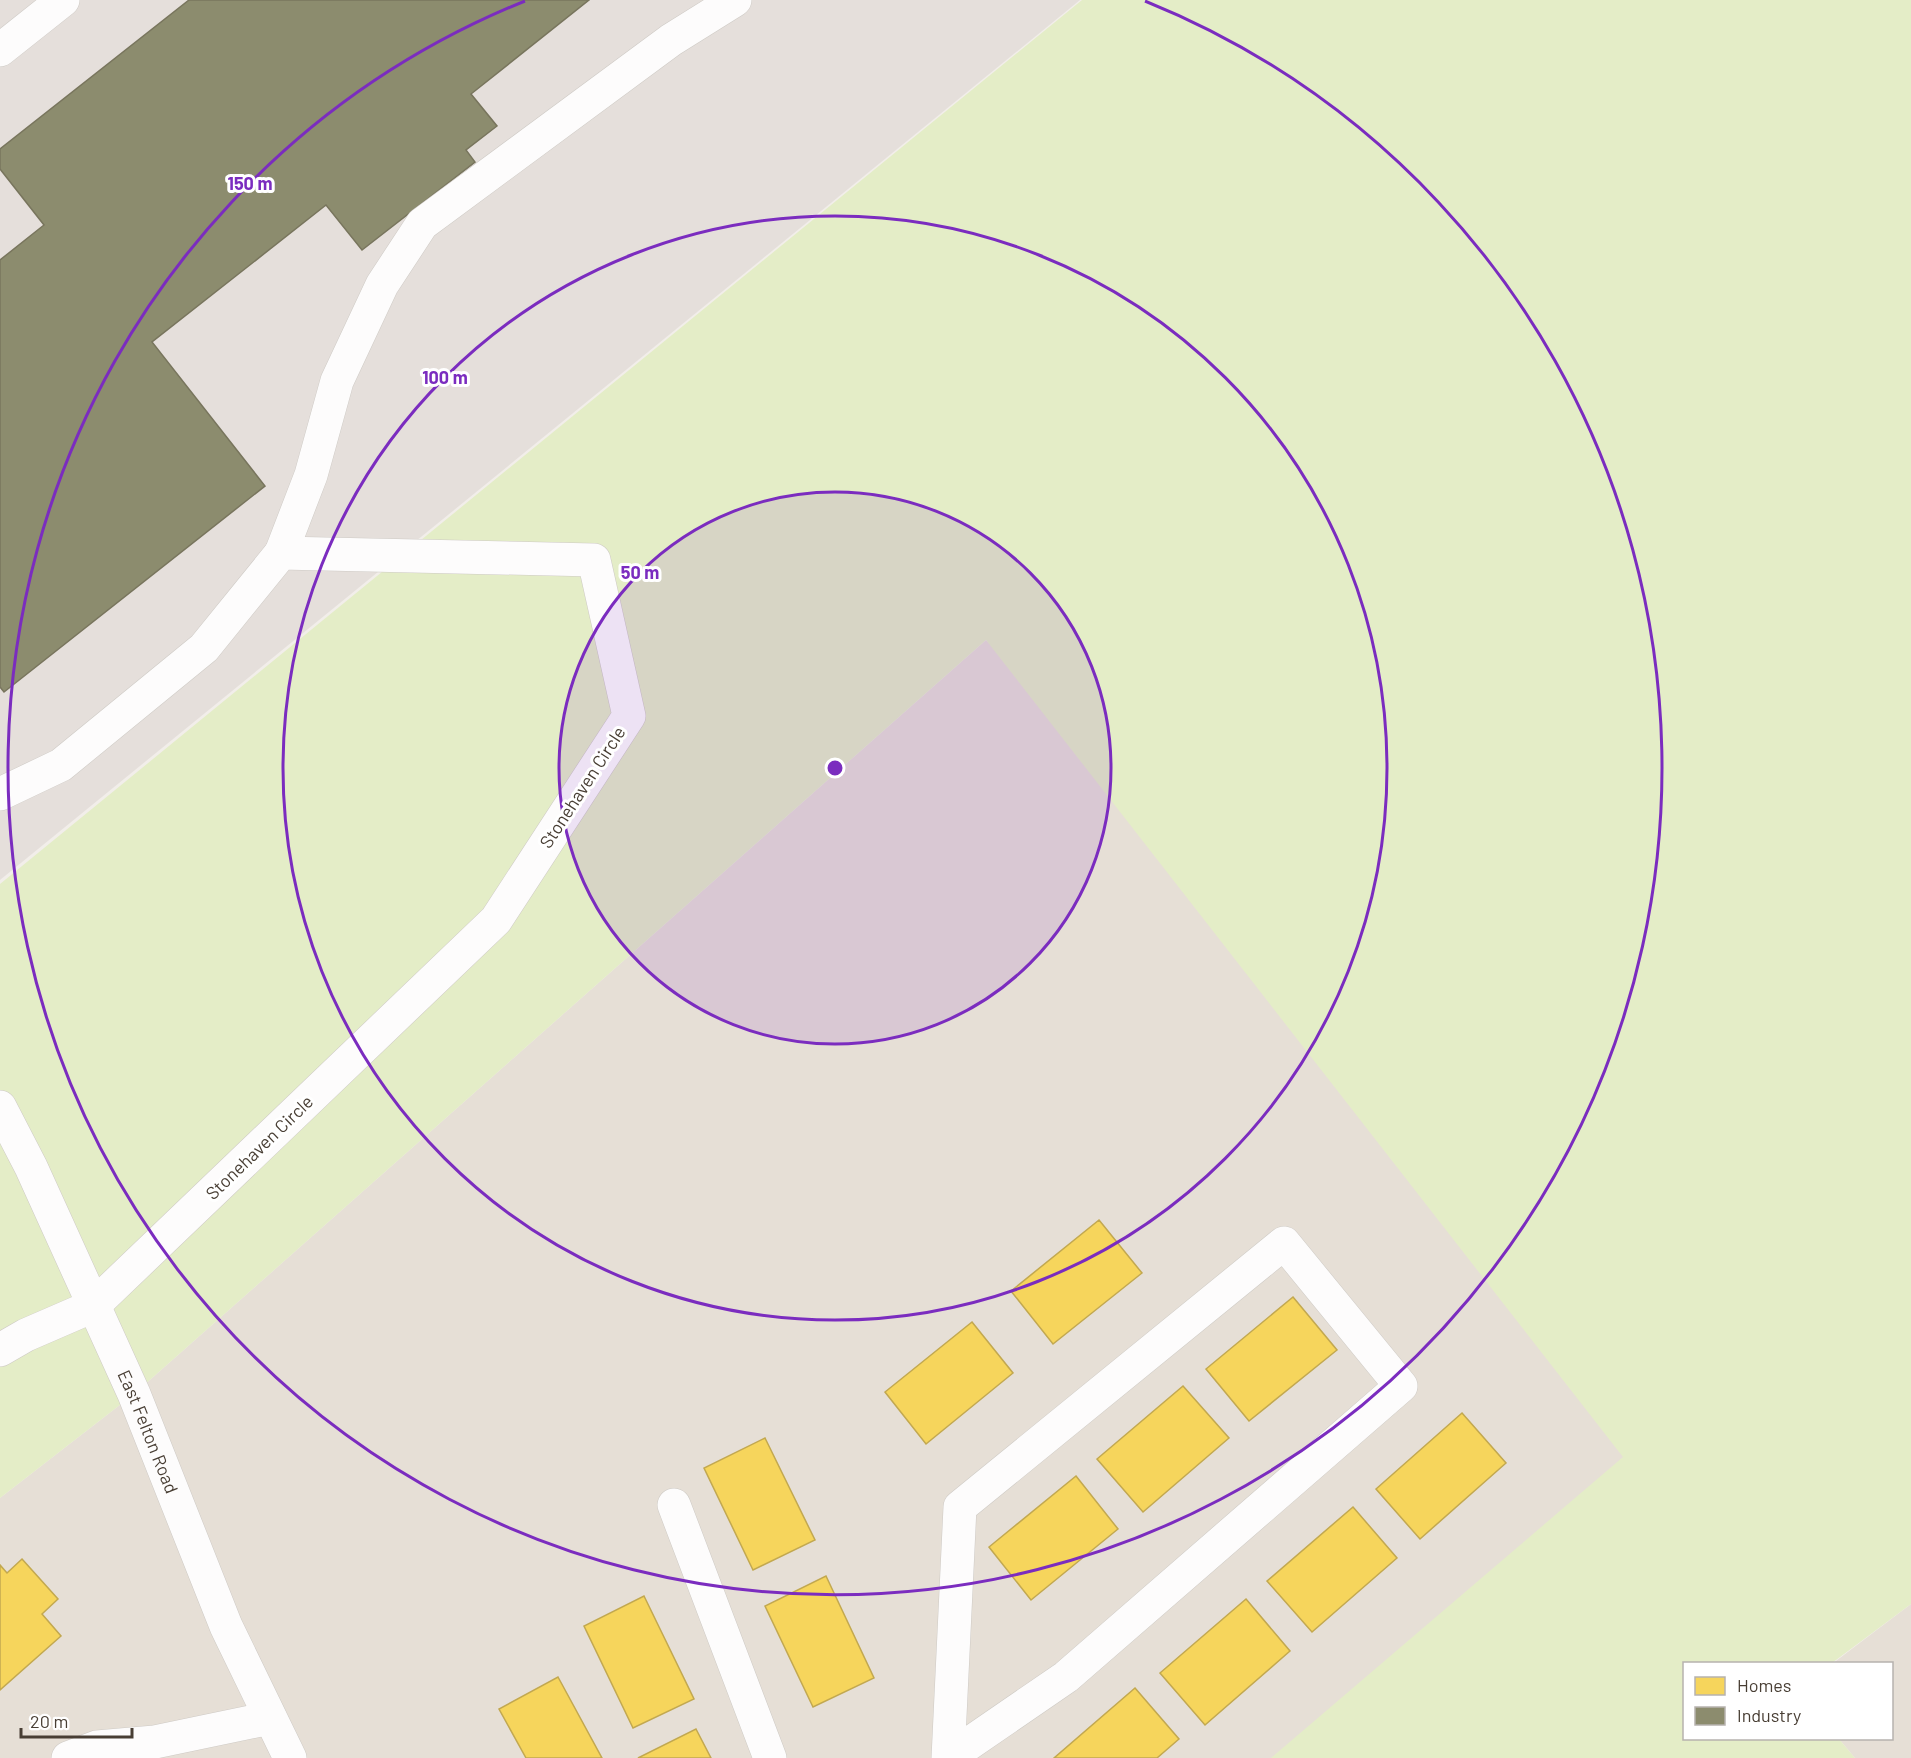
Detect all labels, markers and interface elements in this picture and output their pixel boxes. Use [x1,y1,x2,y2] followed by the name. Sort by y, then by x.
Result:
[228,172,272,194] text: 150 m
[422,366,468,388] text: 100 m
[621,561,659,583] text: 50 m
[534,722,630,852] street label: Stonehaven Circle
[825,758,845,778] centre of rings
[201,1090,317,1204] street label: Stonehaven Circle
[113,1366,183,1496] street label: East Felton Road
[1683,1662,1893,1740] legend
[1737,1674,1791,1696] text: Homes
[21,1701,132,1739] scale bar
[1737,1704,1801,1726] text: Industry
[30,1710,68,1732] text: 20 m

